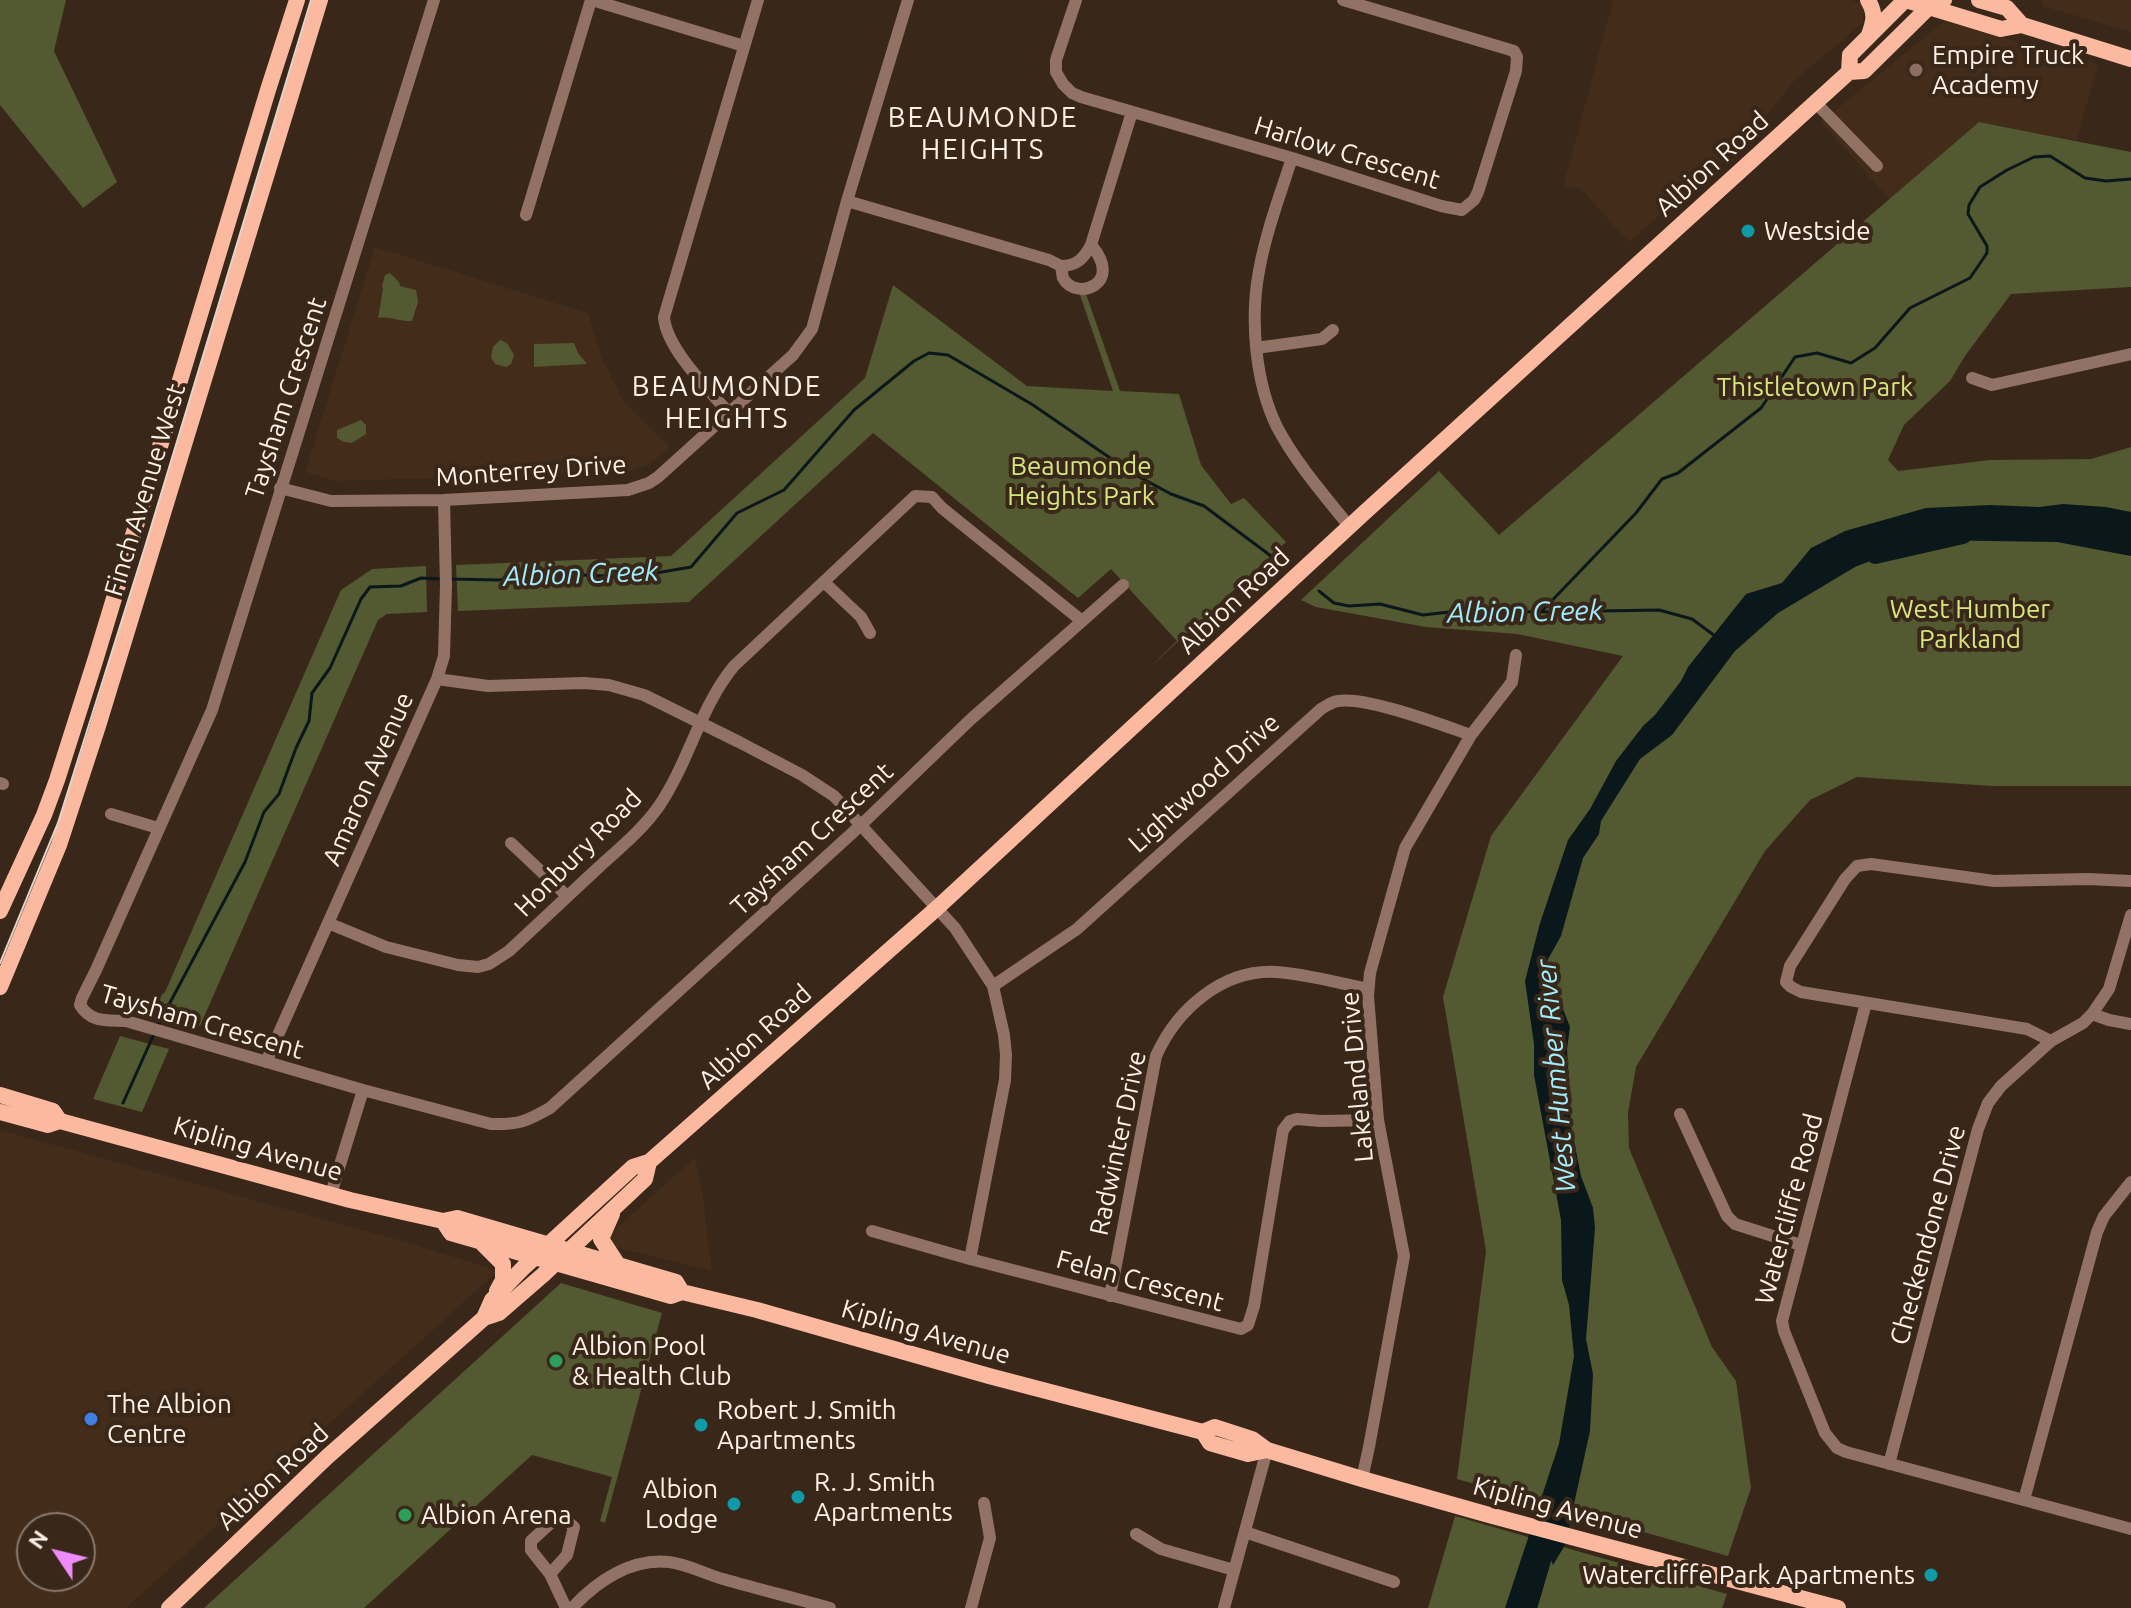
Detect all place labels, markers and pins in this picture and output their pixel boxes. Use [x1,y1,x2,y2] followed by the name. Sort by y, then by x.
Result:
[1932,39,2084,100] place label: Empire Truck Academy
[1907,61,1925,79] marker: Empire Truck Academy
[1764,215,1871,247] place label: Westside
[1739,222,1757,240] marker: Westside
[572,1330,731,1392] place label: Albion Pool & Health Club
[547,1352,565,1370] marker: Albion Pool & Health Club
[107,1388,232,1450] place label: The Albion Centre
[717,1394,897,1456] place label: Robert J. Smith Apartments
[82,1410,100,1428] marker: The Albion Centre
[692,1416,710,1434] marker: Robert J. Smith Apartments
[814,1466,953,1528] place label: R. J. Smith Apartments
[643,1473,718,1534] place label: Albion Lodge
[789,1488,807,1506] marker: R. J. Smith Apartments
[725,1495,743,1513] marker: Albion Lodge
[421,1499,572,1531] place label: Albion Arena
[396,1506,414,1524] marker: Albion Arena
[1582,1559,1915,1591] place label: Watercliffe Park Apartments
[1922,1566,1940,1584] marker: Watercliffe Park Apartments

